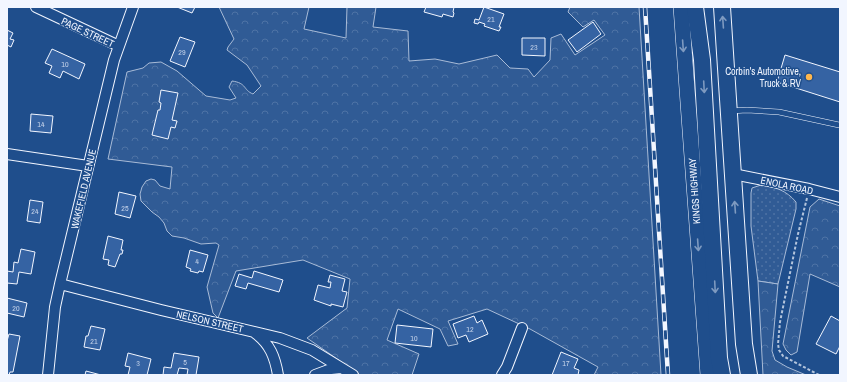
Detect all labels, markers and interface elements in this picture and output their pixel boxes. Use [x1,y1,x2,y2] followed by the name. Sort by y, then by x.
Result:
[487,14,495,24] house number: 21
[59,15,116,50] street label: PAGE STREET
[720,16,727,29] one-way arrow
[680,39,687,52] one-way arrow
[530,42,538,52] house number: 23
[178,47,186,57] house number: 29
[61,59,69,69] house number: 10
[725,65,802,90] place label: Corbin's Automotive, Truck & RV
[804,72,814,82] marker: Corbin's Automotive, Truck & RV
[700,81,708,94] one-way arrow
[37,119,45,129] house number: 14
[68,148,99,231] street label: WAKEFIELD AVENUE
[686,157,703,224] street label: KINGS HIGHWAY
[759,174,814,197] street label: ENOLA ROAD
[732,201,739,214] one-way arrow
[121,203,129,213] house number: 25
[31,206,39,216] house number: 24
[695,238,702,251] one-way arrow
[195,256,199,266] house number: 4
[712,280,719,293] one-way arrow
[12,303,20,313] house number: 20
[175,307,245,336] street label: NELSON STREET
[466,324,474,334] house number: 12
[410,333,418,343] house number: 10
[90,336,98,346] house number: 21
[183,357,187,367] house number: 5
[136,358,140,368] house number: 3
[562,358,570,368] house number: 17

